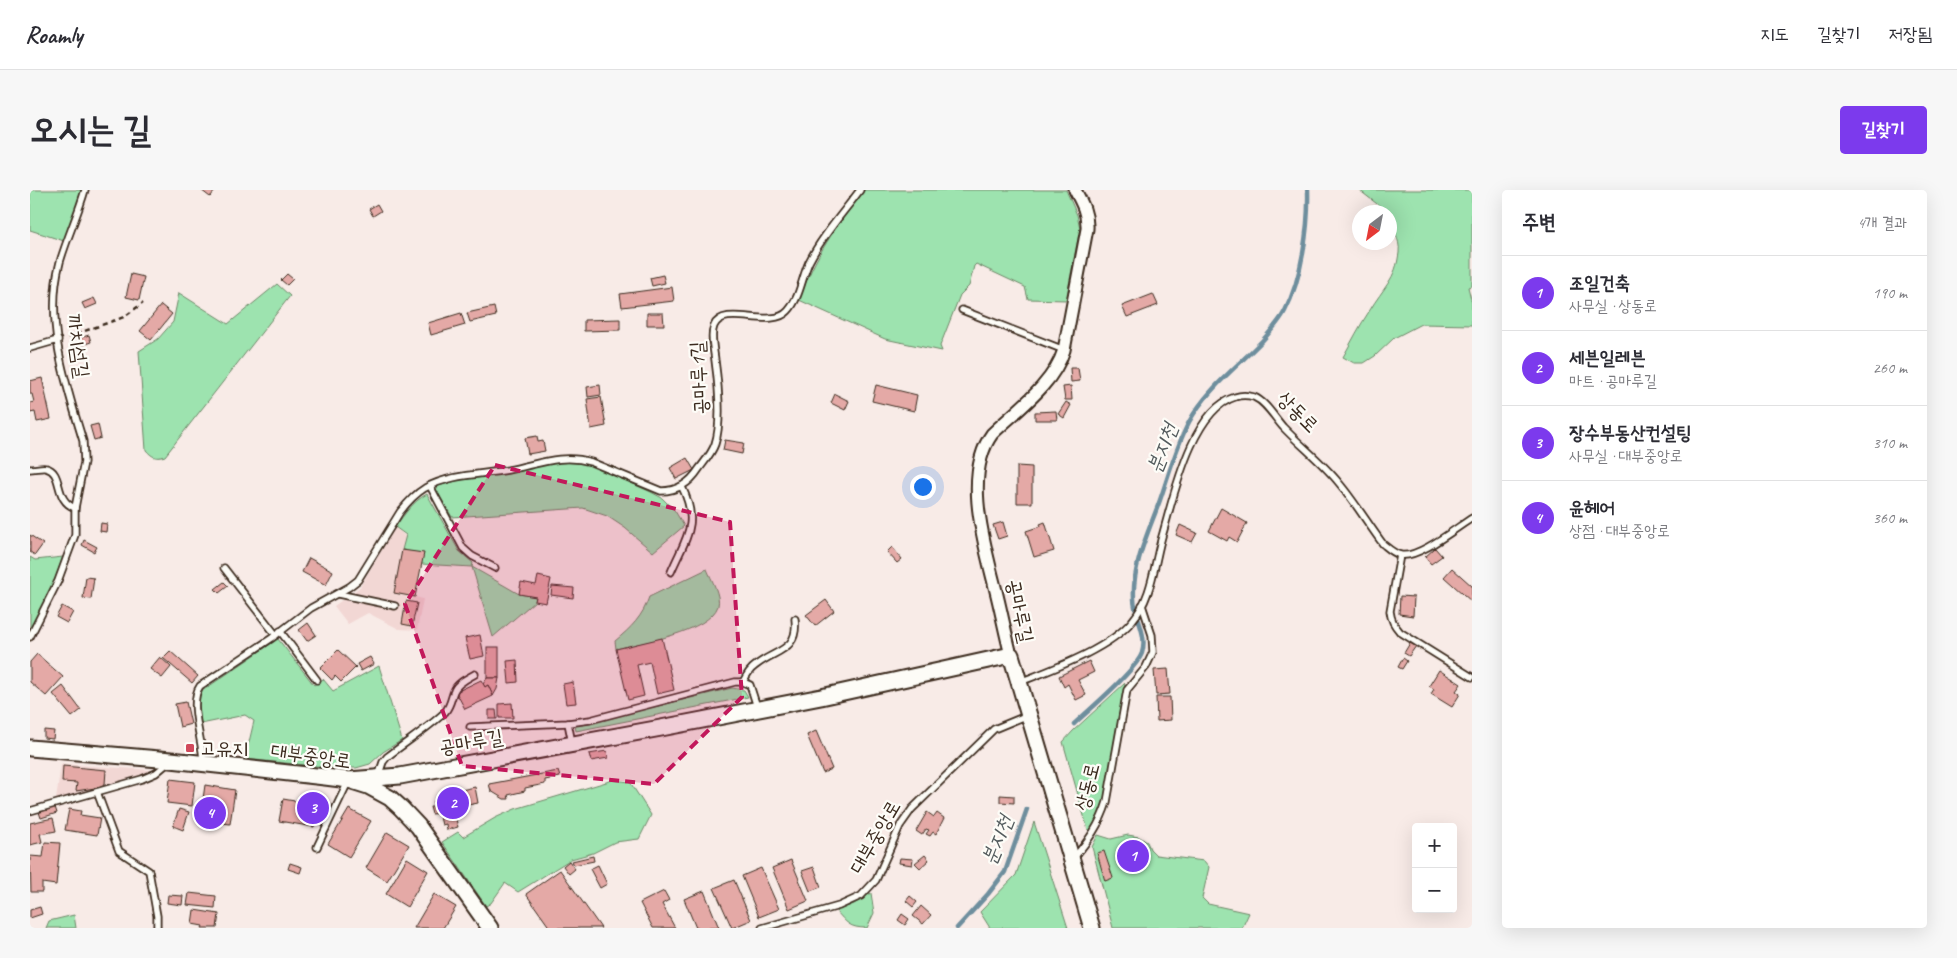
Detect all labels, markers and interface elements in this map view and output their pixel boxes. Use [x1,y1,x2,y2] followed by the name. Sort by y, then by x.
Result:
[25,20,82,50] text: Roamly
[1760,23,1789,45] text: 지도
[1817,23,1861,45] text: 길찾기
[1889,23,1932,45] text: 저장됨
[1840,106,1927,154] button: 길찾기
[30,107,151,152] text: 오시는 길
[1352,205,1397,250] north arrow
[1522,209,1556,235] text: 주변
[1857,213,1907,233] text: 4개 결과
[1569,271,1630,295] text: 조일건축
[1534,283,1542,303] text: 1
[1873,283,1907,303] text: 190 m
[1569,296,1657,316] text: 사무실 · 상동로
[61,312,95,380] street label: 까치섬길
[685,341,713,415] street label: 공마루1길
[1569,346,1645,370] text: 세븐일레븐
[1534,358,1542,378] text: 2
[1873,358,1907,378] text: 260 m
[1569,371,1657,391] text: 마트 · 공마루길
[1272,386,1324,438] street label: 상동로
[1141,418,1184,476] water label: 분지천
[1569,421,1691,445] text: 장수부동산컨설팅
[1534,433,1542,453] text: 3
[1873,433,1907,453] text: 310 m
[1569,446,1683,466] text: 사무실 · 대부중앙로
[910,474,936,500] your location
[1569,496,1615,520] text: 윤헤어
[1534,508,1542,528] text: 4
[1873,508,1907,528] text: 360 m
[1569,521,1670,541] text: 상점 · 대부중앙로
[1001,577,1039,645] street label: 공마루길
[437,724,505,760] street label: 공마루길
[200,736,248,761] place label: 고유지
[269,738,353,774] street label: 대부중앙로
[184,742,196,754] marker: 고유지
[1069,761,1105,813] street label: 상동로
[437,784,469,822] pin: 2
[297,789,329,827] pin: 3
[194,794,226,832] pin: 4
[844,796,906,878] street label: 대부중앙로
[975,810,1019,868] water label: 분지천
[1412,823,1457,913] map controls
[1412,823,1457,868] button: +
[1117,837,1149,875] pin: 1
[1412,868,1457,913] button: −

